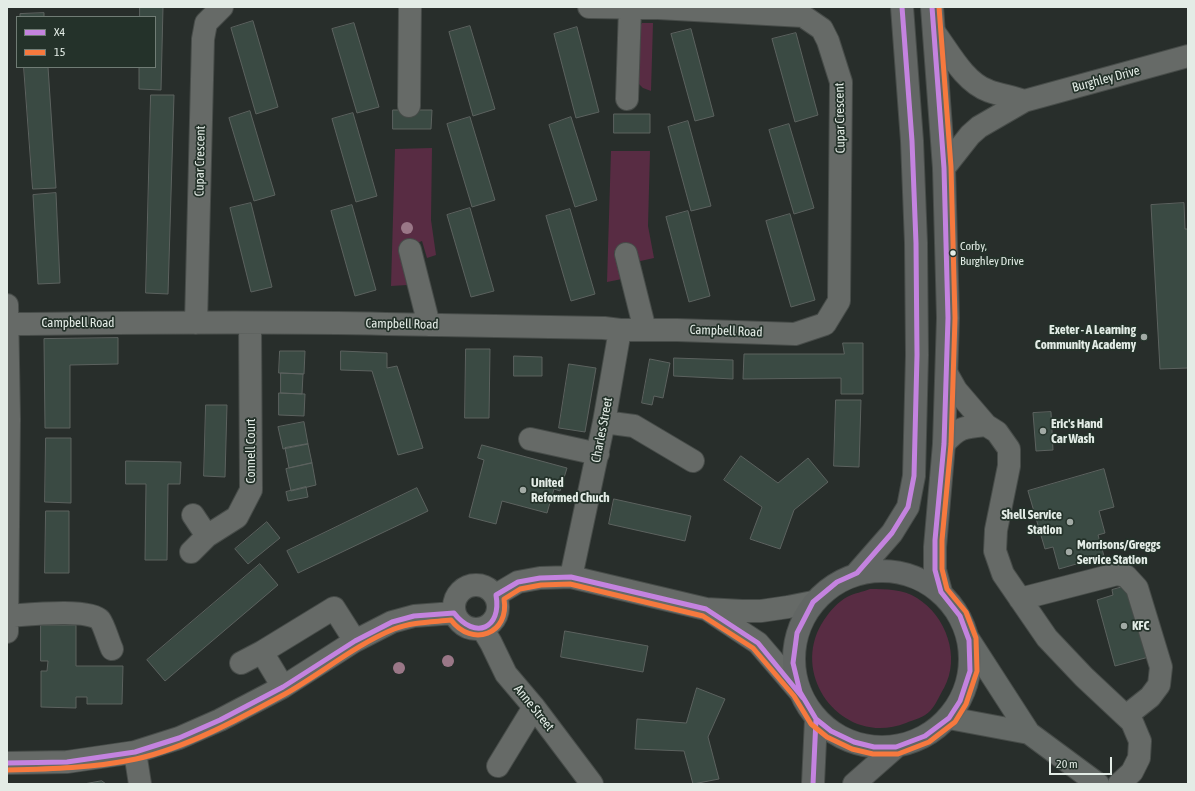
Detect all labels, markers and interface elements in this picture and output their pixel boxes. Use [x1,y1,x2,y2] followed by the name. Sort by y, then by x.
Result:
[16,16,156,68] legend
[54,25,65,39] text: X4
[54,45,65,59] text: 15
[1071,63,1141,95] street label: Burghley Drive
[832,82,848,154] street label: Cupar Crescent
[192,125,208,197] street label: Cupar Crescent
[960,239,1024,267] place label: Corby, Burghley Drive
[948,248,958,258] marker: Corby, Burghley Drive
[42,315,114,331] street label: Campbell Road
[365,316,439,332] street label: Campbell Road
[689,322,763,340] street label: Campbell Road
[1035,322,1136,353] place label: Exeter - A Learning Community Academy
[1139,332,1149,342] marker: Exeter - A Learning Community Academy
[588,396,616,464] street label: Charles Street
[1051,416,1103,447] place label: Eric's Hand Car Wash
[243,419,259,483] street label: Connell Court
[1038,426,1048,436] marker: Eric's Hand Car Wash
[531,475,610,506] place label: United Reformed Chuch
[518,485,528,495] marker: United Reformed Chuch
[1001,507,1062,538] place label: Shell Service Station
[1065,517,1075,527] marker: Shell Service Station
[1077,537,1161,568] place label: Morrisons/Greggs Service Station
[1064,547,1074,557] marker: Morrisons/Greggs Service Station
[1132,618,1149,634] place label: KFC
[1119,621,1129,631] marker: KFC
[511,682,557,734] street label: Anne Street
[1051,749,1114,775] scale bar
[1056,757,1078,771] text: 20 m

